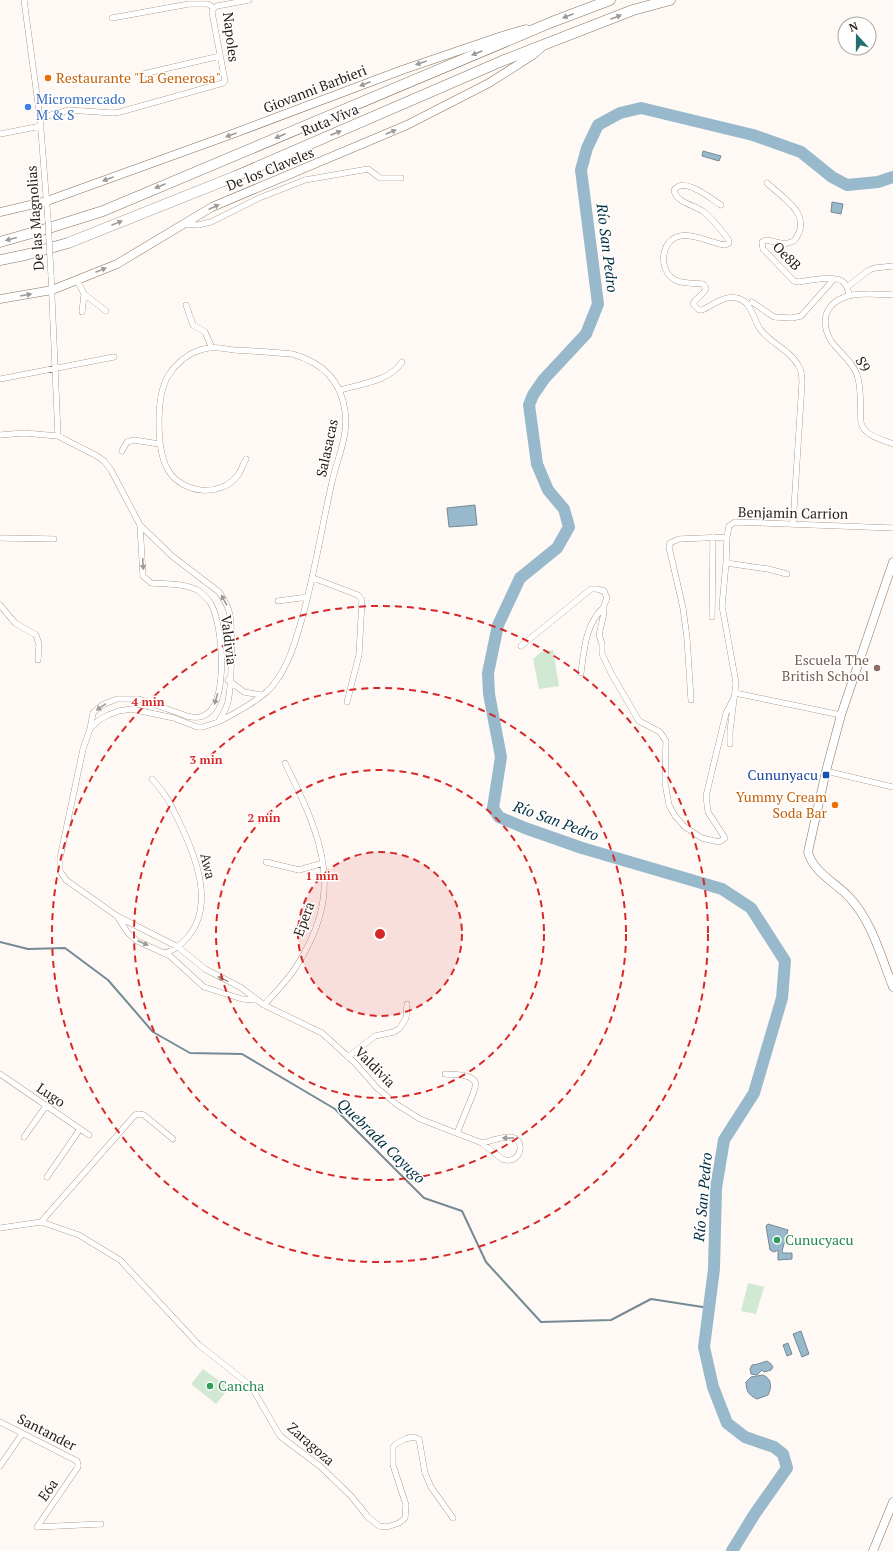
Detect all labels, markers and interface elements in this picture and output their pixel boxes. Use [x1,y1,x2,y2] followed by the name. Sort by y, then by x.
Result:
[219,11,244,63] street label: Napoles
[561,13,573,19] one-way arrow
[610,13,622,19] one-way arrow
[837,16,877,56] north arrow
[847,18,860,35] text: N
[471,51,483,57] one-way arrow
[260,60,369,117] street label: Giovanni Barbieri
[415,60,427,66] one-way arrow
[56,68,221,87] place label: Restaurante "La Generosa"
[43,73,53,83] marker: Restaurante "La Generosa"
[359,81,371,87] one-way arrow
[36,89,126,124] place label: Micromercado M & S
[298,99,361,140] street label: Ruta Viva
[23,102,33,112] marker: Micromercado M & S
[331,129,343,135] one-way arrow
[386,129,397,135] one-way arrow
[224,132,236,138] one-way arrow
[274,133,285,139] one-way arrow
[223,142,317,195] street label: De los Claveles
[21,165,48,271] street label: De las Magnolias
[102,176,114,182] one-way arrow
[154,184,166,190] one-way arrow
[592,201,623,294] water label: Río San Pedro
[209,204,220,210] one-way arrow
[111,220,123,226] one-way arrow
[5,236,17,242] one-way arrow
[769,237,806,274] street label: Oe8B
[96,267,108,273] one-way arrow
[20,291,32,297] one-way arrow
[851,353,875,375] street label: S9
[311,417,342,479] street label: Salasacas
[738,502,849,523] street label: Benjamin Carrion
[139,558,146,570] one-way arrow
[221,594,227,606] one-way arrow
[217,614,242,666] street label: Valdivia
[782,650,869,685] place label: Escuela The British School
[872,663,882,673] marker: Escuela The British School
[213,693,219,705] one-way arrow
[132,694,165,709] text: 4 min
[96,703,106,711] one-way arrow
[190,752,223,767] text: 3 min
[748,765,818,784] place label: Cununyacu
[821,770,831,780] marker: Cununyacu
[736,787,828,822] place label: Yummy Cream Soda Bar
[510,795,602,845] water label: Río San Pedro
[830,800,840,810] marker: Yummy Cream Soda Bar
[248,810,281,825] text: 2 min
[196,851,221,881] street label: Awa
[306,868,339,883] text: 1 min
[289,899,319,939] street label: Epera
[373,927,387,941] centre of rings
[137,940,148,946] one-way arrow
[217,976,229,982] one-way arrow
[351,1042,400,1091] street label: Valdivia
[33,1078,70,1111] street label: Lugo
[333,1093,430,1188] water label: Quebrada Cayugo
[502,1135,515,1141] one-way arrow
[688,1151,716,1243] water label: Río San Pedro
[785,1230,854,1249] place label: Cunucyacu
[772,1235,782,1245] marker: Cunucyacu
[218,1376,264,1395] place label: Cancha
[205,1381,215,1391] marker: Cancha
[15,1409,80,1455] street label: Santander
[284,1418,339,1469] street label: Zaragoza
[33,1475,62,1504] street label: E6a

